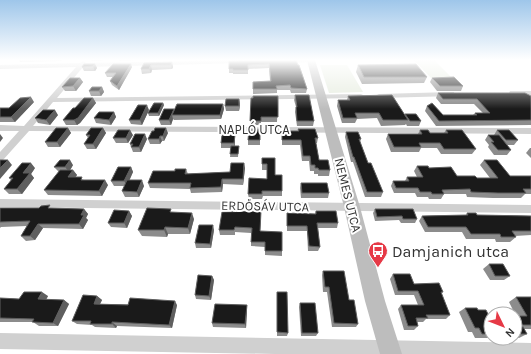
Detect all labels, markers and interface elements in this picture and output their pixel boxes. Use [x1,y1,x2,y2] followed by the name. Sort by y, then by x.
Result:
[218,121,290,137] street label: NAPLÓ UTCA
[332,156,365,234] street label: NEMES UTCA
[221,196,310,214] street label: ERDŐSÁV UTCA
[367,240,389,268] bus stop icon: Damjanich utca
[392,242,509,261] place label: Damjanich utca
[483,306,523,346] north arrow
[503,325,517,340] text: N

